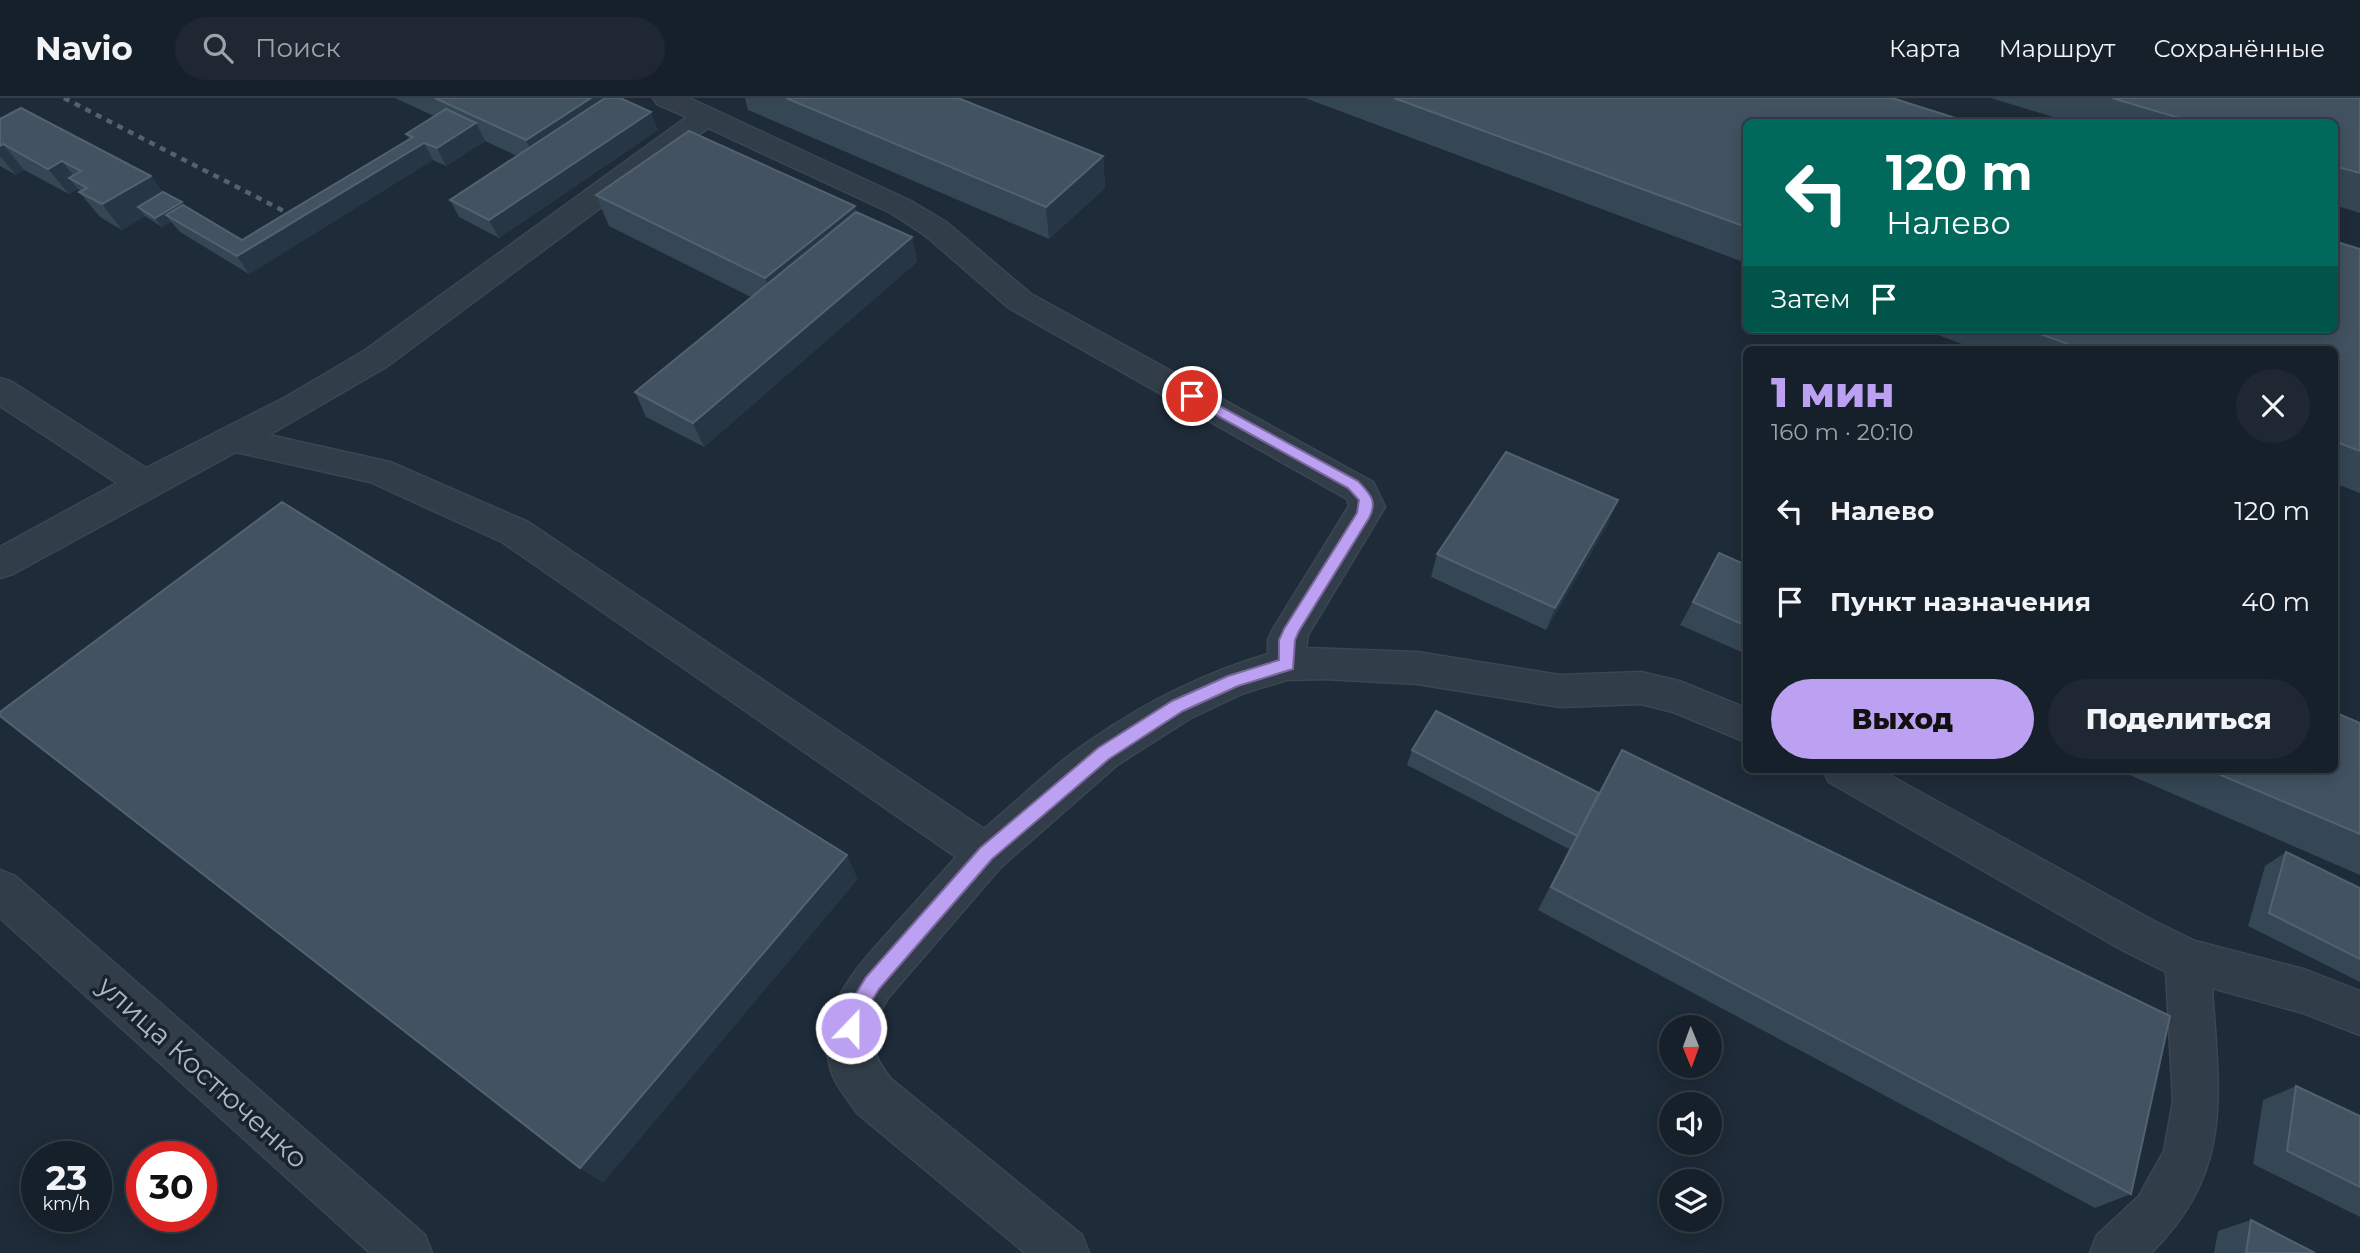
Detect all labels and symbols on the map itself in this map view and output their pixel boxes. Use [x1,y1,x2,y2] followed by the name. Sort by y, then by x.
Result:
[1162,366,1222,426] pin
[90,968,315,1175] street label: улица Костюченко
[814,991,888,1065] position arrow
[1659,1015,1722,1078] north arrow
[126,1141,217,1232] speed limit sign: 30

